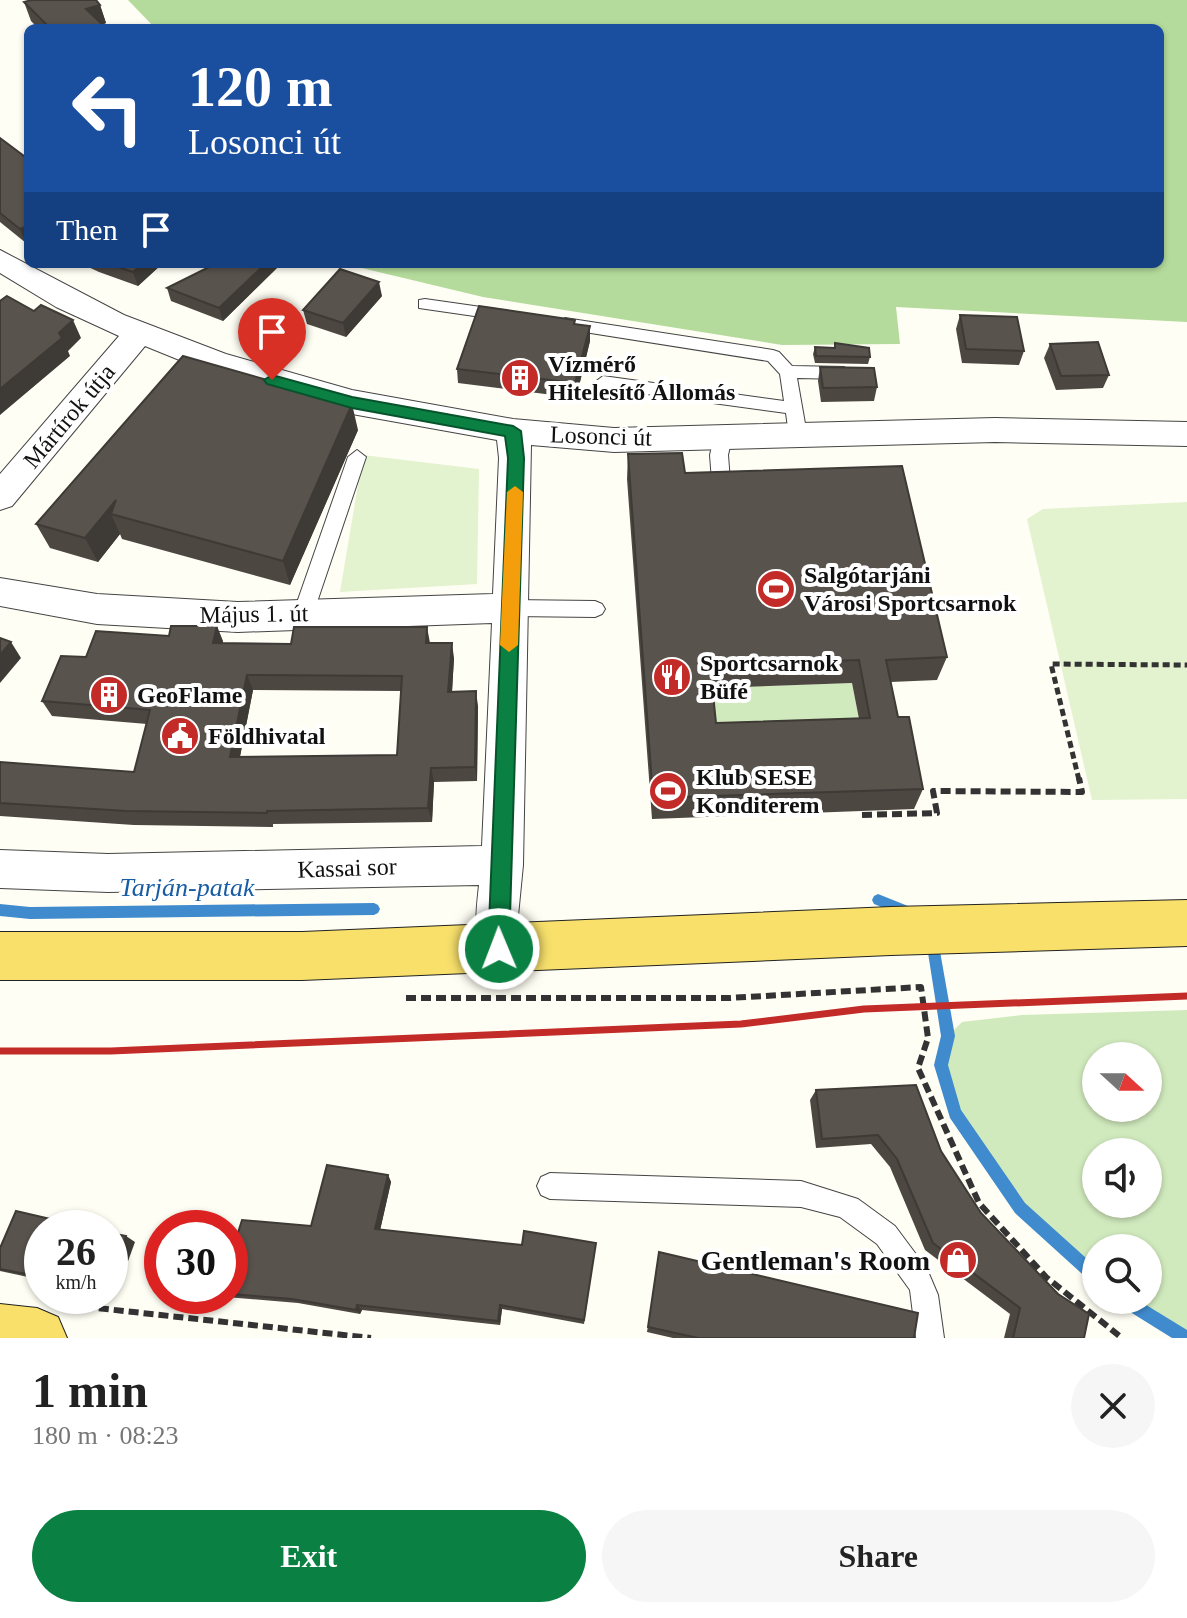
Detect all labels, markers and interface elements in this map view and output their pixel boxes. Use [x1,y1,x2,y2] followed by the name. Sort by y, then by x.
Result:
[56,56,160,160] icon: left
[188,56,333,118] text: 120 m
[188,122,341,162] text: Losonci út
[134,208,178,252] icon: arrive
[56,213,118,246] text: Then
[238,298,306,380] pin
[250,310,294,354] icon: arrive
[548,351,735,405] place label: Vízmérő Hitelesítő Állomás
[499,357,541,399] building icon: Vízmérő Hitelesítő Állomás
[18,359,120,473] street label: Mártírok útja
[550,421,653,451] street label: Losonci út
[804,562,1017,616] place label: Salgótarjáni Városi Sportcsarnok
[755,568,797,610] sports icon: Salgótarjáni Városi Sportcsarnok
[199,600,309,628] street label: Május 1. út
[700,650,839,704] place label: Sportcsarnok Büfé
[651,656,693,698] restaurant icon: Sportcsarnok Büfé
[88,674,130,716] building icon: GeoFlame
[137,682,243,708] place label: GeoFlame
[159,715,201,757] public building icon: Földhivatal
[208,723,326,749] place label: Földhivatal
[696,764,820,818] place label: Klub SESE Konditerem
[647,770,689,812] sports icon: Klub SESE Konditerem
[297,853,397,883] street label: Kassai sor
[120,873,255,902] water label: Tarján-patak
[457,907,541,991] position arrow
[1082,1042,1162,1122] north arrow
[1082,1042,1162,1314] map controls
[1082,1138,1162,1218] button: sound
[144,1210,248,1314] speed limit sign: 30
[56,1229,96,1274] text: 26
[1082,1234,1162,1314] button: search
[937,1239,979,1281] shop icon: Gentleman's Room
[701,1245,930,1276] place label: Gentleman's Room
[55,1271,97,1293] text: km/h
[32,1364,148,1417] text: 1 min
[1071,1364,1155,1448] button: close
[32,1421,179,1450] text: 180 m · 08:23
[32,1510,586,1602] button: Exit
[602,1510,1155,1602] button: Share

